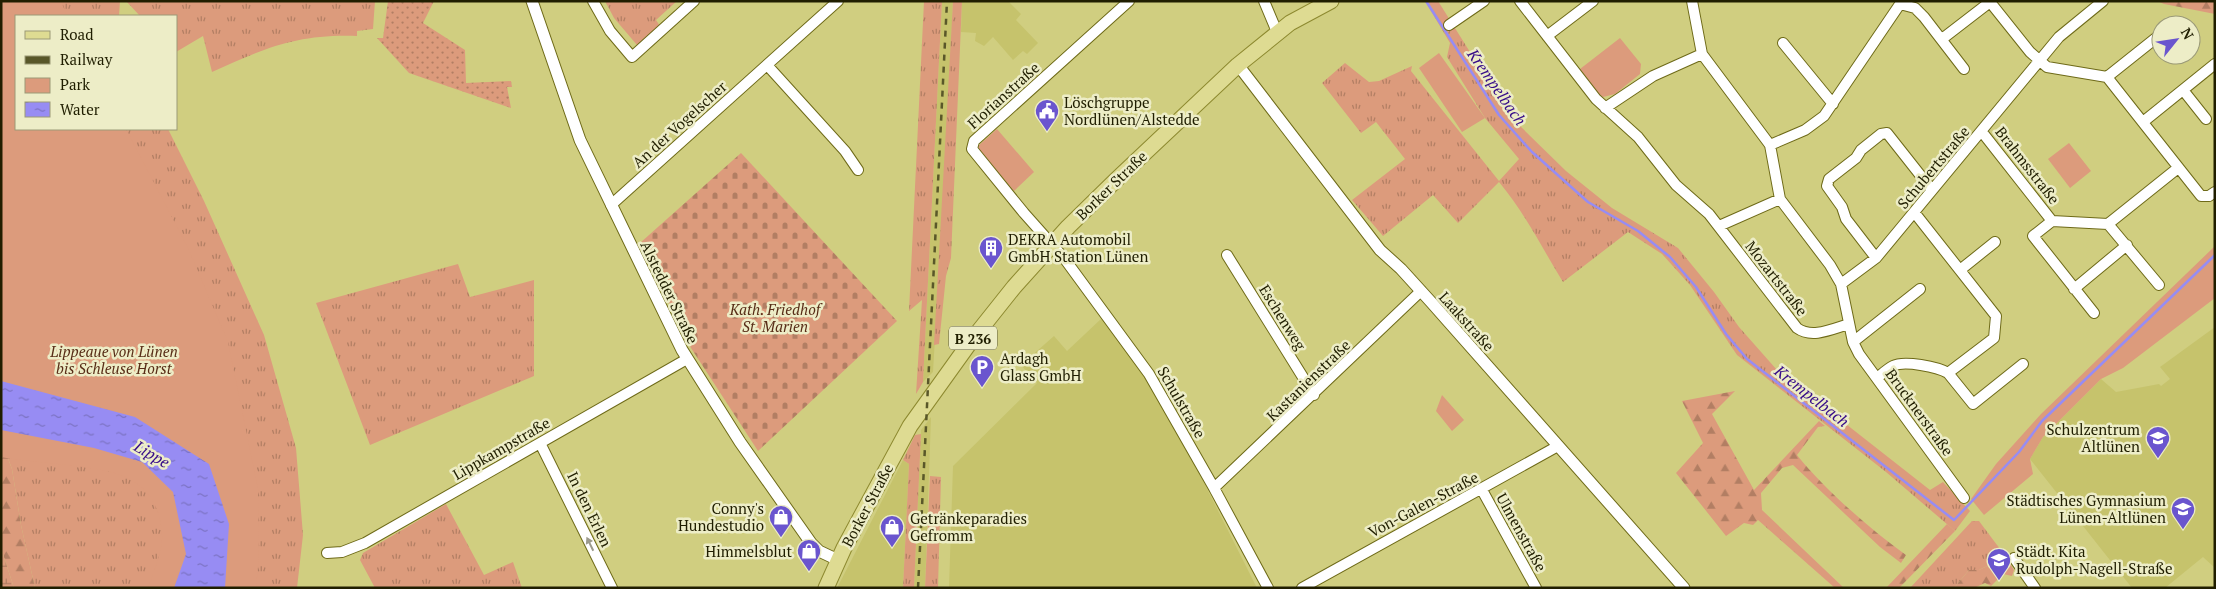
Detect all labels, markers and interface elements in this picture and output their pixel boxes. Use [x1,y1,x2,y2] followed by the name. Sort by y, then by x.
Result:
[15,15,178,130] legend
[2151,15,2201,65] north arrow
[60,24,93,44] text: Road
[2177,24,2199,43] text: N
[1462,43,1532,130] water label: Krempelbach
[60,49,113,69] text: Railway
[963,57,1043,133] street label: Florianstraße
[60,74,90,94] text: Park
[628,76,731,172] street label: An der Vogelscher
[1064,92,1200,129] place label: Löschgruppe Nordlünen/Alstedde
[1034,98,1060,132] public building icon: Löschgruppe Nordlünen/Alstedde
[60,99,100,119] text: Water
[1893,121,1973,213] street label: Schubertstraße
[1991,122,2065,208] street label: Brahmsstraße
[1071,146,1151,224] street label: Borker Straße
[1008,229,1148,266] place label: DEKRA Automobil GmbH Station Lünen
[978,235,1004,269] building icon: DEKRA Automobil GmbH Station Lünen
[1741,236,1813,320] street label: Mozartstraße
[636,237,704,347] street label: Alstedder Straße
[1255,280,1312,354] street label: Eschenweg
[1435,287,1499,355] street label: Laakstraße
[729,299,823,336] park label: Kath. Friedhof St. Marien
[949,326,997,349] road number: B 236
[1262,335,1354,425] street label: Kastanienstraße
[49,341,178,378] park label: Lippeaue von Lünen bis Schleuse Horst
[1000,348,1081,385] place label: Ardagh Glass GmbH
[969,354,995,388] parking icon: Ardagh Glass GmbH
[1769,359,1854,432] water label: Krempelbach
[1153,363,1211,441] street label: Schulstraße
[1882,364,1958,460] street label: Brucknerstraße
[449,412,553,484] street label: Lippkampstraße
[2047,419,2140,456] place label: Schulzentrum Altlünen
[2145,425,2171,459] school or university icon: Schulzentrum Altlünen
[129,435,174,473] water label: Lippe
[837,460,897,550] street label: Borker Straße
[1365,467,1481,541] street label: Von-Galen-Straße
[563,468,617,550] street label: In den Erlen
[1492,489,1552,575] street label: Ulmenstraße
[2007,490,2166,527] place label: Städtisches Gymnasium Lünen-Altlünen
[2170,496,2196,530] school or university icon: Städtisches Gymnasium Lünen-Altlünen
[678,498,764,535] place label: Conny's Hundestudio
[768,504,794,538] shop icon: Conny's Hundestudio
[910,508,1027,545] place label: Getränkeparadies Gefromm
[879,514,905,548] shop icon: Getränkeparadies Gefromm
[586,537,594,551] one-way arrow
[796,538,822,572] shop icon: Himmelsblut
[705,541,792,561] place label: Himmelsblut
[2016,541,2172,578] place label: Städt. Kita Rudolph-Nagell-Straße
[1986,547,2012,581] school or university icon: Städt. Kita Rudolph-Nagell-Straße

